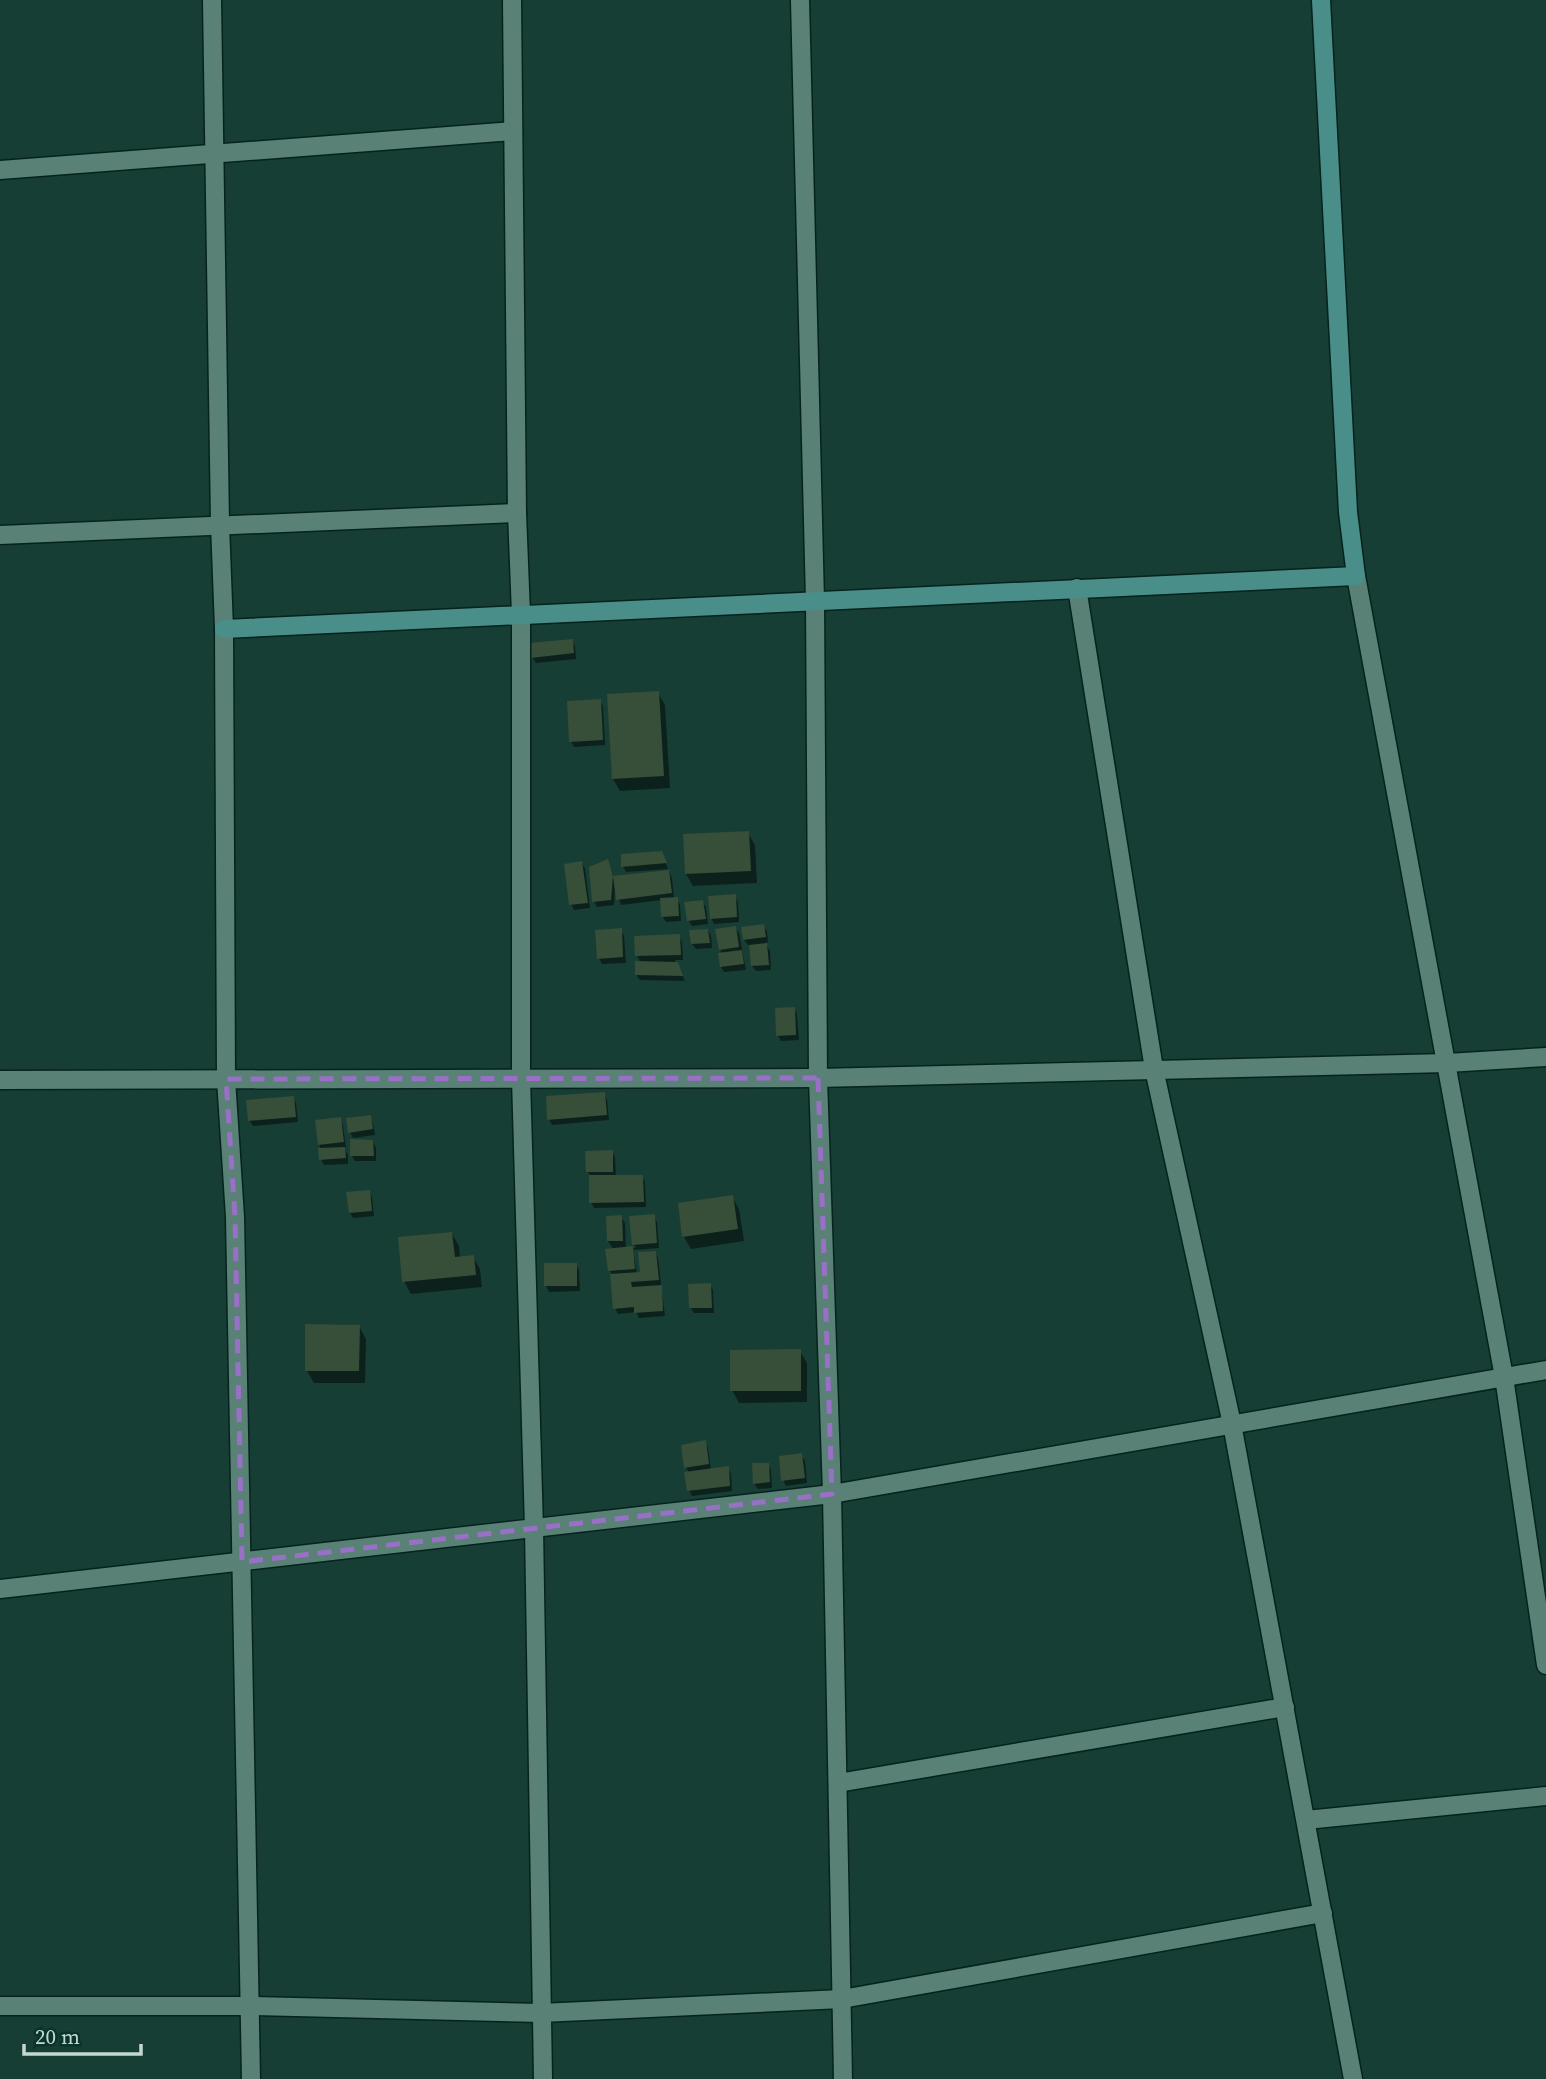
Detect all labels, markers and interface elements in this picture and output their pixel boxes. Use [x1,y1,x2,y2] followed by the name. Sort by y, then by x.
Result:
[24,2012,142,2056] scale bar
[35,2022,80,2051] text: 20 m

